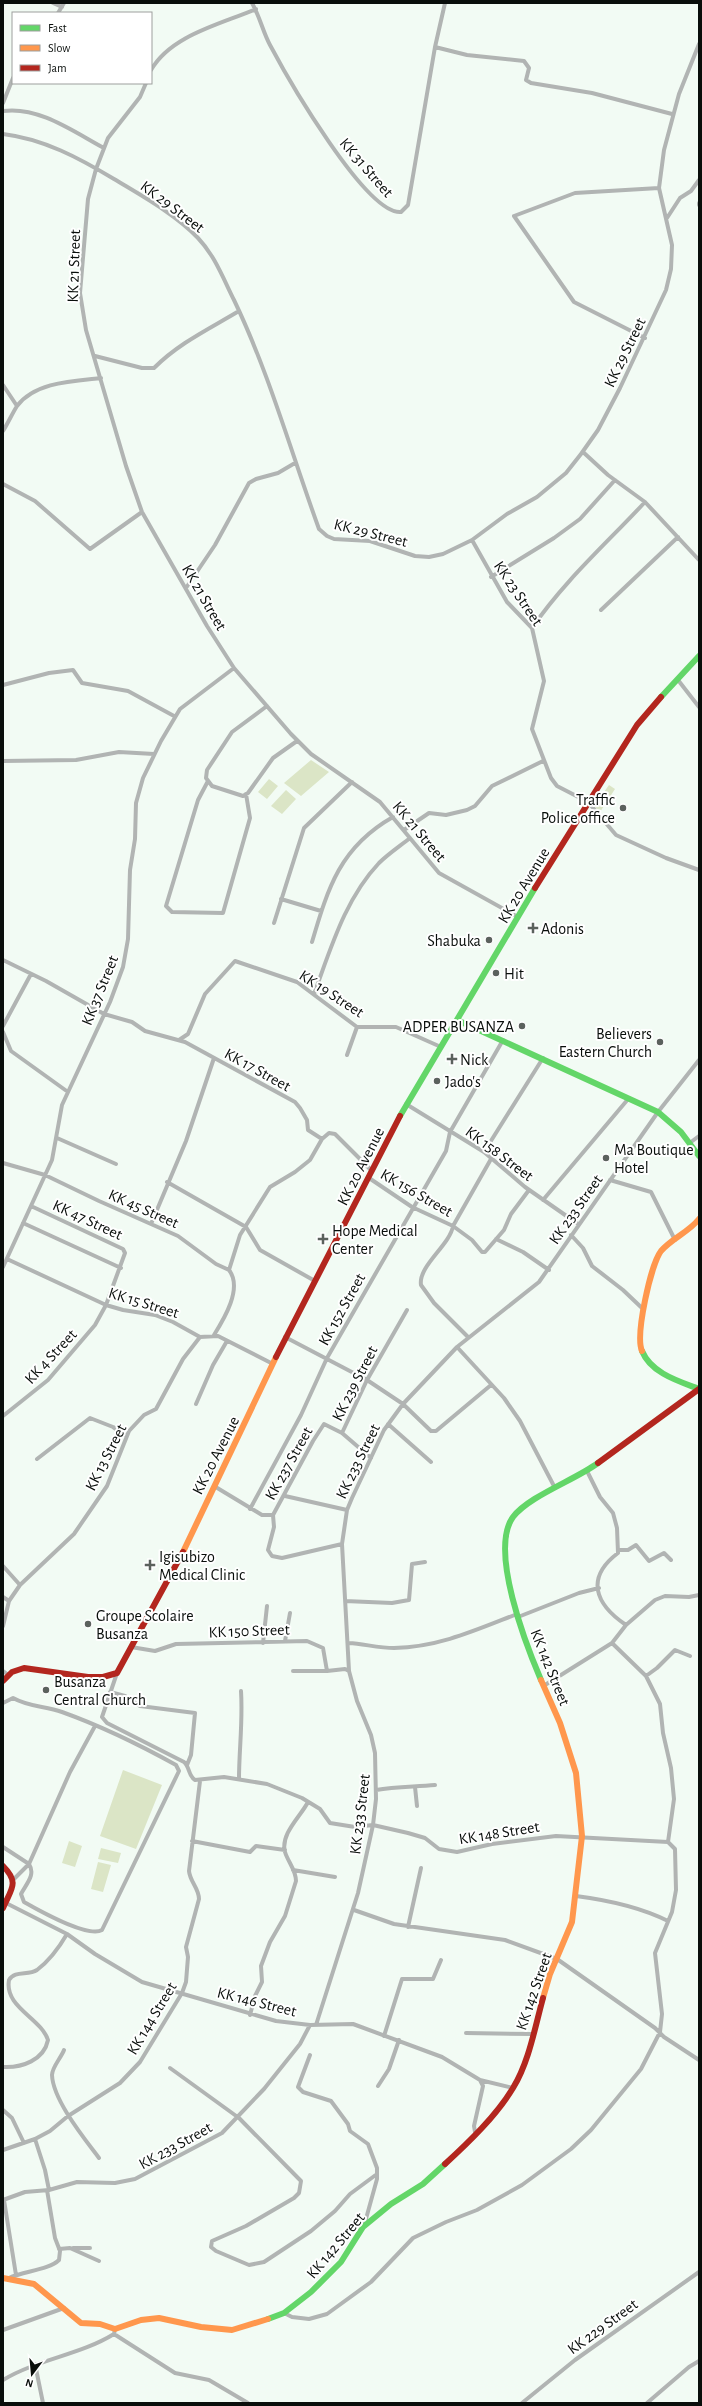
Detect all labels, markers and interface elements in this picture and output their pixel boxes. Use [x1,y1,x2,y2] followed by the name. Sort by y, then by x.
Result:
[12,12,152,84] legend
[48,22,67,34] text: Fast
[48,42,70,54] text: Slow
[48,62,67,74] text: Jam
[336,135,396,200] street label: KK 31 Street
[138,178,207,236] street label: KK 29 Street
[65,229,83,303] street label: KK 21 Street
[601,315,649,390] street label: KK 29 Street
[332,516,409,550] street label: KK 29 Street
[491,558,546,629] street label: KK 23 Street
[179,562,229,633] street label: KK 21 Street
[541,792,615,826] place label: Traffic Police office
[390,798,449,865] street label: KK 21 Street
[618,803,628,813] marker: Traffic Police office
[495,845,553,926] street label: KK 20 Avenue
[541,921,584,937] place label: Adonis
[528,923,538,933] marker: Adonis
[427,933,481,949] place label: Shabuka
[484,935,494,945] marker: Shabuka
[79,953,121,1028] street label: KK 37 Street
[504,966,524,982] place label: Hit
[296,967,367,1021] street label: KK 19 Street
[491,968,501,978] marker: Hit
[403,1019,514,1035] place label: ADPER BUSANZA
[517,1021,527,1031] marker: ADPER BUSANZA
[559,1026,652,1060] place label: Believers Eastern Church
[655,1037,665,1047] marker: Believers Eastern Church
[222,1045,293,1094] street label: KK 17 Street
[460,1052,489,1068] place label: Nick
[447,1054,457,1064] marker: Nick
[445,1074,481,1090] place label: Jado's
[432,1076,442,1086] marker: Jado's
[463,1123,536,1184] street label: KK 158 Street
[334,1125,387,1208] street label: KK 20 Avenue
[614,1142,694,1176] place label: Ma Boutique Hotel
[601,1153,611,1163] marker: Ma Boutique Hotel
[378,1166,455,1220] street label: KK 156 Street
[546,1172,606,1247] street label: KK 233 Street
[106,1186,181,1231] street label: KK 45 Street
[50,1197,125,1243] street label: KK 47 Street
[332,1223,418,1257] place label: Hope Medical Center
[317,1233,329,1245] marker: Hope Medical Center
[316,1271,368,1348] street label: KK 152 Street
[107,1285,181,1321] street label: KK 15 Street
[22,1326,80,1387] street label: KK 4 Street
[329,1343,381,1424] street label: KK 239 Street
[189,1414,242,1497] street label: KK 20 Avenue
[82,1422,129,1493] street label: KK 13 Street
[333,1422,383,1501] street label: KK 233 Street
[262,1424,316,1503] street label: KK 237 Street
[159,1549,245,1583] place label: Igisubizo Medical Clinic
[144,1559,156,1571] marker: Igisubizo Medical Clinic
[96,1608,194,1642] place label: Groupe Scolaire Busanza
[83,1619,93,1629] marker: Groupe Scolaire Busanza
[208,1622,290,1640] street label: KK 150 Street
[527,1627,573,1708] street label: KK 142 Street
[54,1674,146,1708] place label: Busanza Central Church
[41,1685,51,1695] marker: Busanza Central Church
[347,1773,373,1855] street label: KK 233 Street
[458,1819,541,1847] street label: KK 148 Street
[513,1950,555,2032] street label: KK 142 Street
[124,1980,180,2058] street label: KK 144 Street
[215,1984,298,2020] street label: KK 146 Street
[136,2119,215,2172] street label: KK 233 Street
[304,2209,368,2282] street label: KK 142 Street
[565,2296,641,2358] street label: KK 229 Street
[12,2354,52,2394] north arrow
[24,2377,35,2389] text: N

